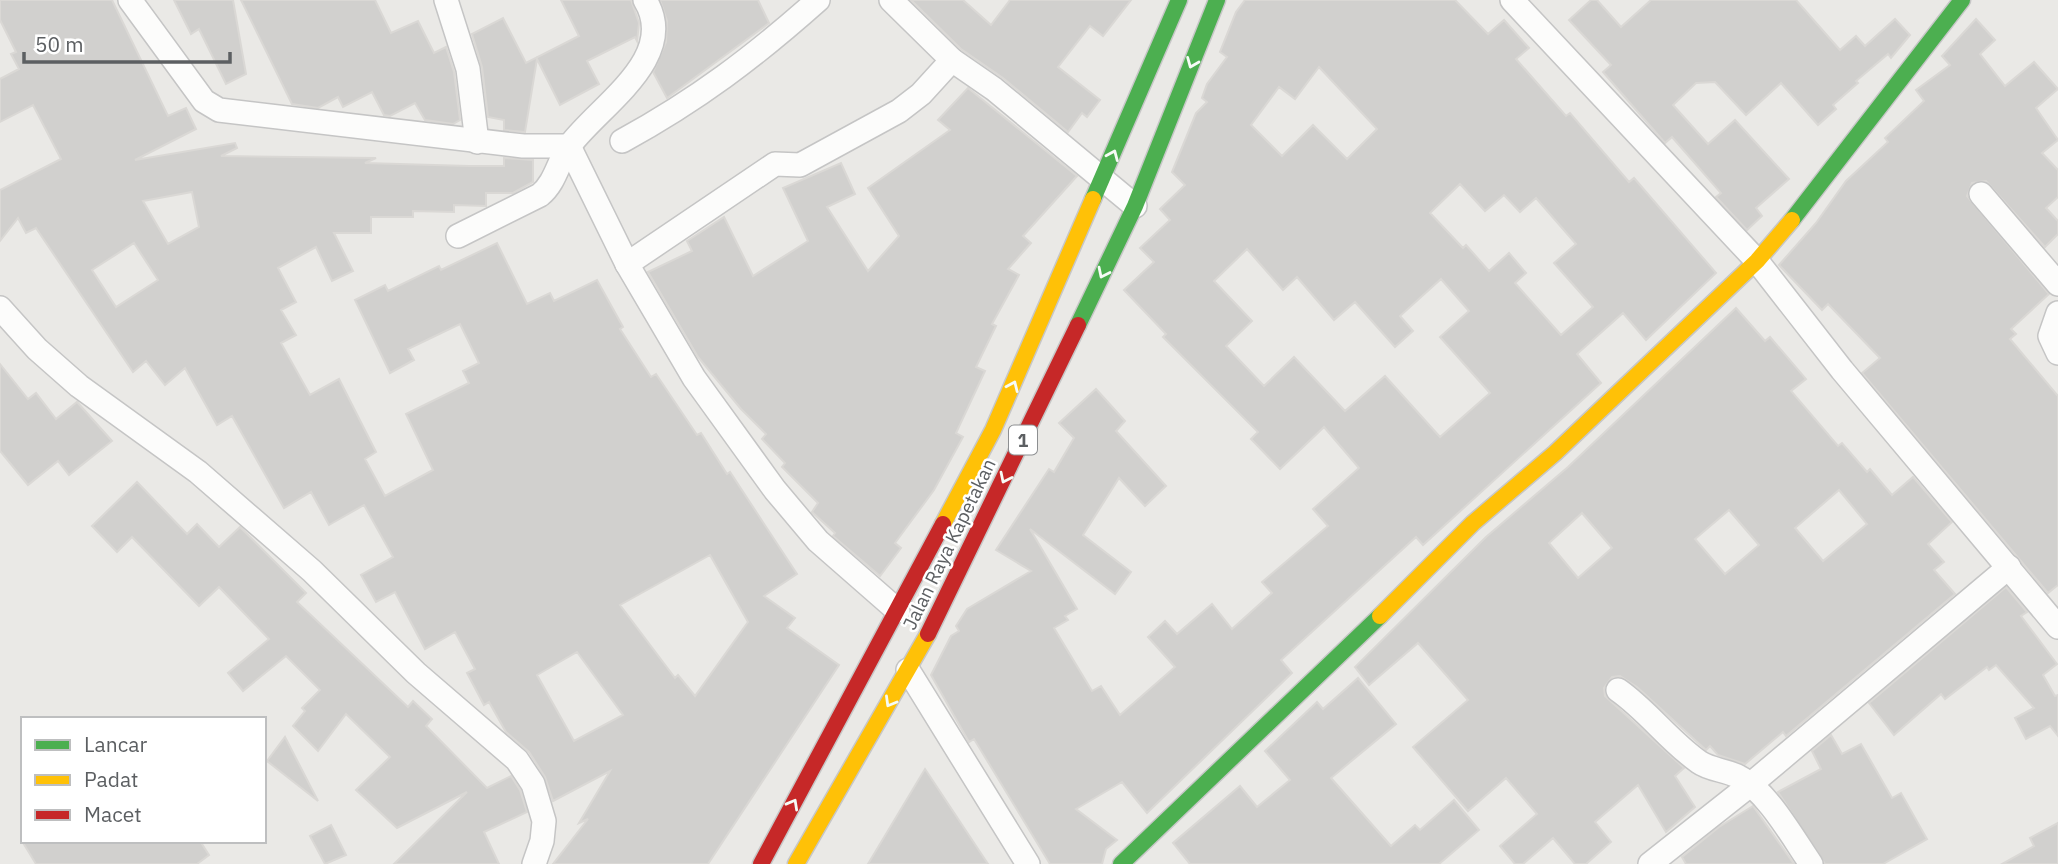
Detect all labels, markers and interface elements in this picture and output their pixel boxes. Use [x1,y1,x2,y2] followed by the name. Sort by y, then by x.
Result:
[24,21,231,65] scale bar
[35,30,84,58] text: 50 m
[1186,57,1200,69] one-way arrow
[1105,149,1119,161] one-way arrow
[1098,266,1112,278] one-way arrow
[1005,381,1019,393] one-way arrow
[1009,426,1037,454] road number: 1
[897,455,1001,633] street label: Jalan Raya Kapetakan
[999,471,1013,483] one-way arrow
[885,695,898,707] one-way arrow
[21,717,266,843] legend
[84,730,147,758] text: Lancar
[84,765,139,793] text: Padat
[785,799,798,811] one-way arrow
[84,800,142,828] text: Macet

